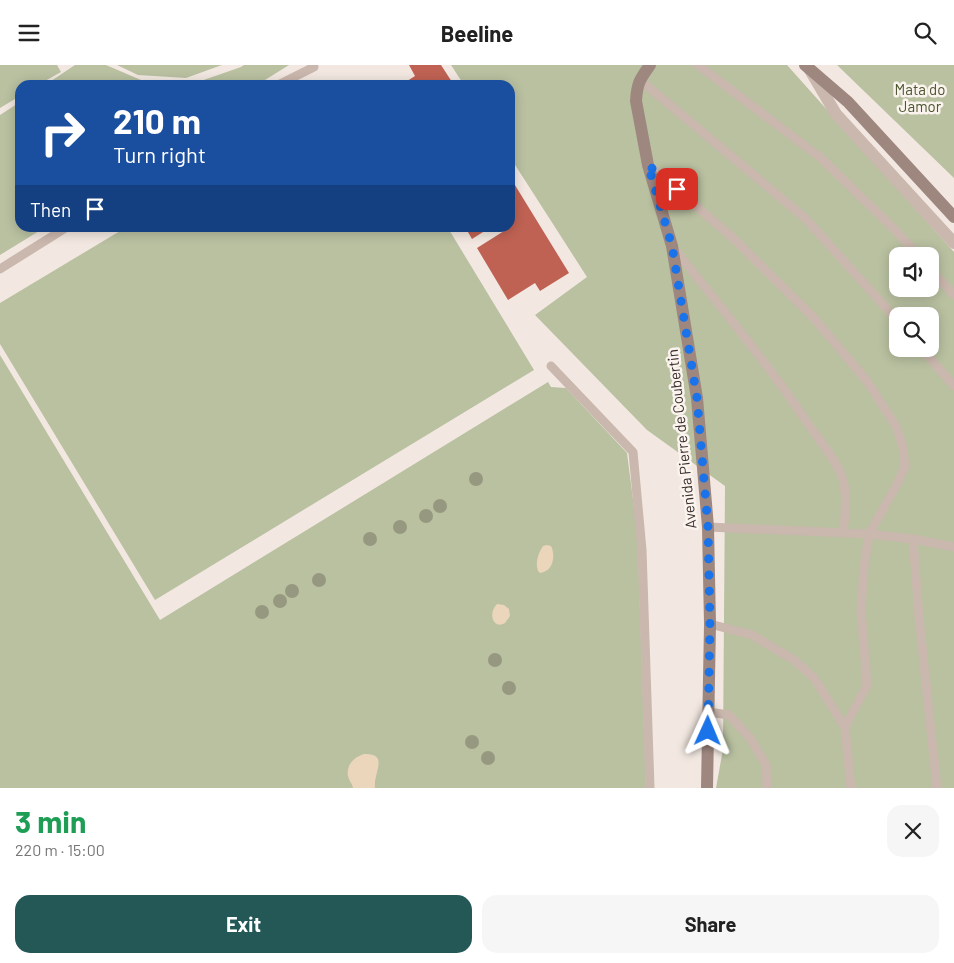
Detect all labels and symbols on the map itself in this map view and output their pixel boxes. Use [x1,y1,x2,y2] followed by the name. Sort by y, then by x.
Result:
[895,80,945,115] park label: Mata do Jamor
[656,168,698,210] pin
[663,348,699,530] street label: Avenida Pierre de Coubertin
[681,704,733,756] position arrow

